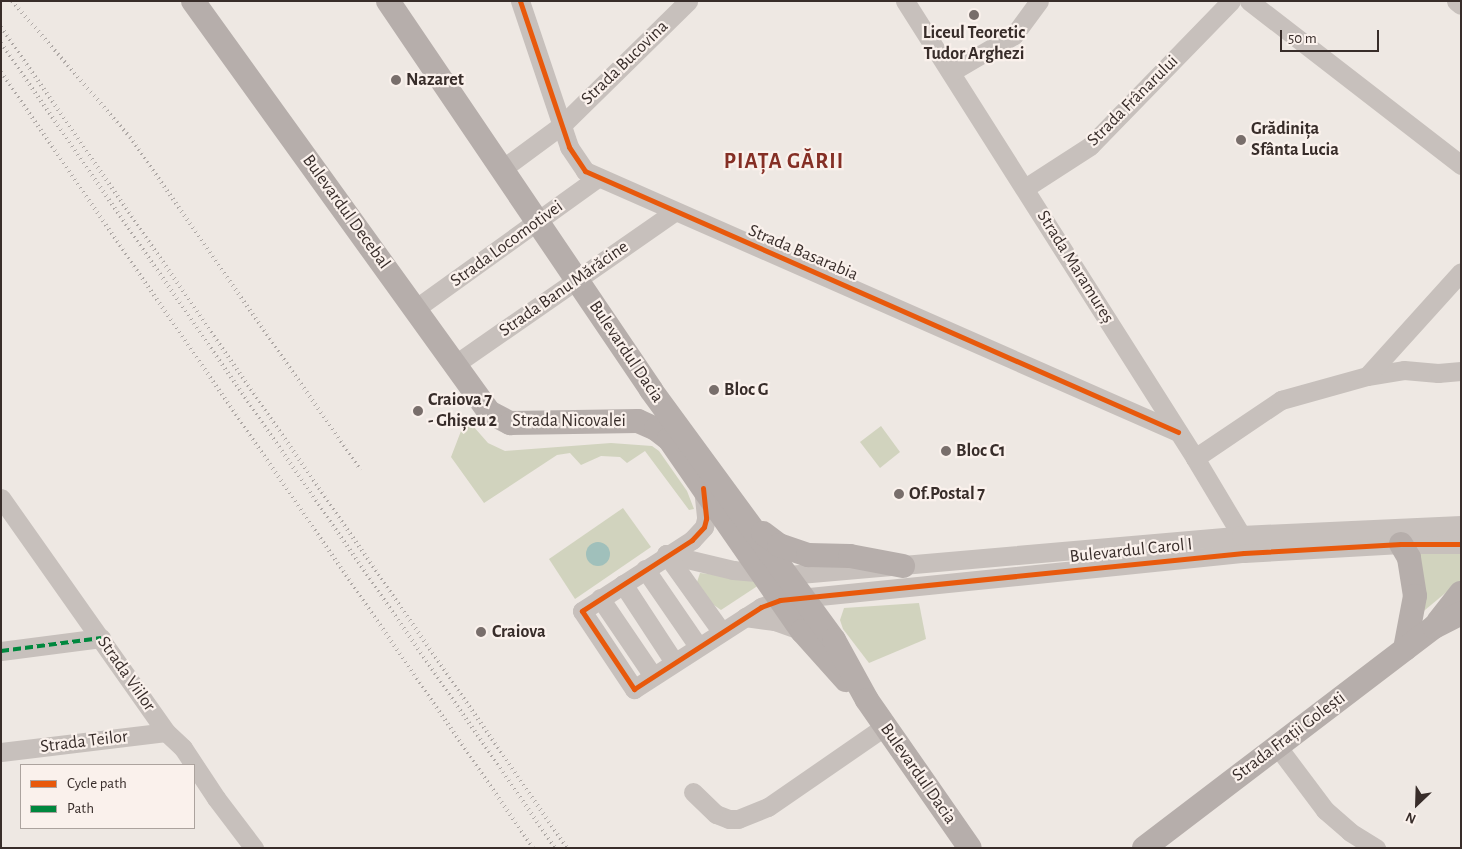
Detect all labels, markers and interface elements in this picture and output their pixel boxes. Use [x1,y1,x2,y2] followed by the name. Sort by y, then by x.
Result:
[968,9,980,21] marker: Liceul Teoretic Tudor Arghezi
[577,16,673,110] street label: Strada Bucovina
[1282,20,1381,52] scale bar
[923,23,1025,66] place label: Liceul Teoretic Tudor Arghezi
[1288,31,1317,46] text: 50 m
[1083,51,1183,151] street label: Strada Frânarului
[406,69,464,91] place label: Nazaret
[390,74,402,86] marker: Nazaret
[1251,119,1339,162] place label: Grădinița Sfânta Lucia
[1235,134,1247,146] marker: Grădinița Sfânta Lucia
[722,149,846,175] district label: PIAȚA GĂRII
[297,151,395,273] street label: Bulevardul Decebal
[447,196,567,292] street label: Strada Locomotivei
[1032,207,1118,327] street label: Strada Maramureș
[745,220,861,286] street label: Strada Basarabia
[495,236,633,342] street label: Strada Banu Mărăcine
[584,297,668,407] street label: Bulevardul Dacia
[724,379,768,401] place label: Bloc G
[708,384,720,396] marker: Bloc G
[428,390,497,432] place label: Craiova 7 - Ghișeu 2
[412,405,424,417] marker: Craiova 7 - Ghișeu 2
[512,410,626,432] street label: Strada Nicovalei
[956,440,1005,462] place label: Bloc C1
[940,445,952,457] marker: Bloc C1
[909,483,985,505] place label: Of.Postal 7
[893,488,905,500] marker: Of.Postal 7
[1069,534,1193,568] street label: Bulevardul Carol I
[492,621,546,643] place label: Craiova
[474,625,488,639] marker: Craiova
[92,632,160,716] street label: Strada Viilor
[1228,687,1350,787] street label: Strada Frații Golești
[875,719,961,829] street label: Bulevardul Dacia
[39,726,129,758] street label: Strada Teilor
[20,764,195,829] legend
[67,776,127,791] text: Cycle path
[1392,779,1442,829] north arrow
[67,801,94,816] text: Path
[1404,809,1418,826] text: N

